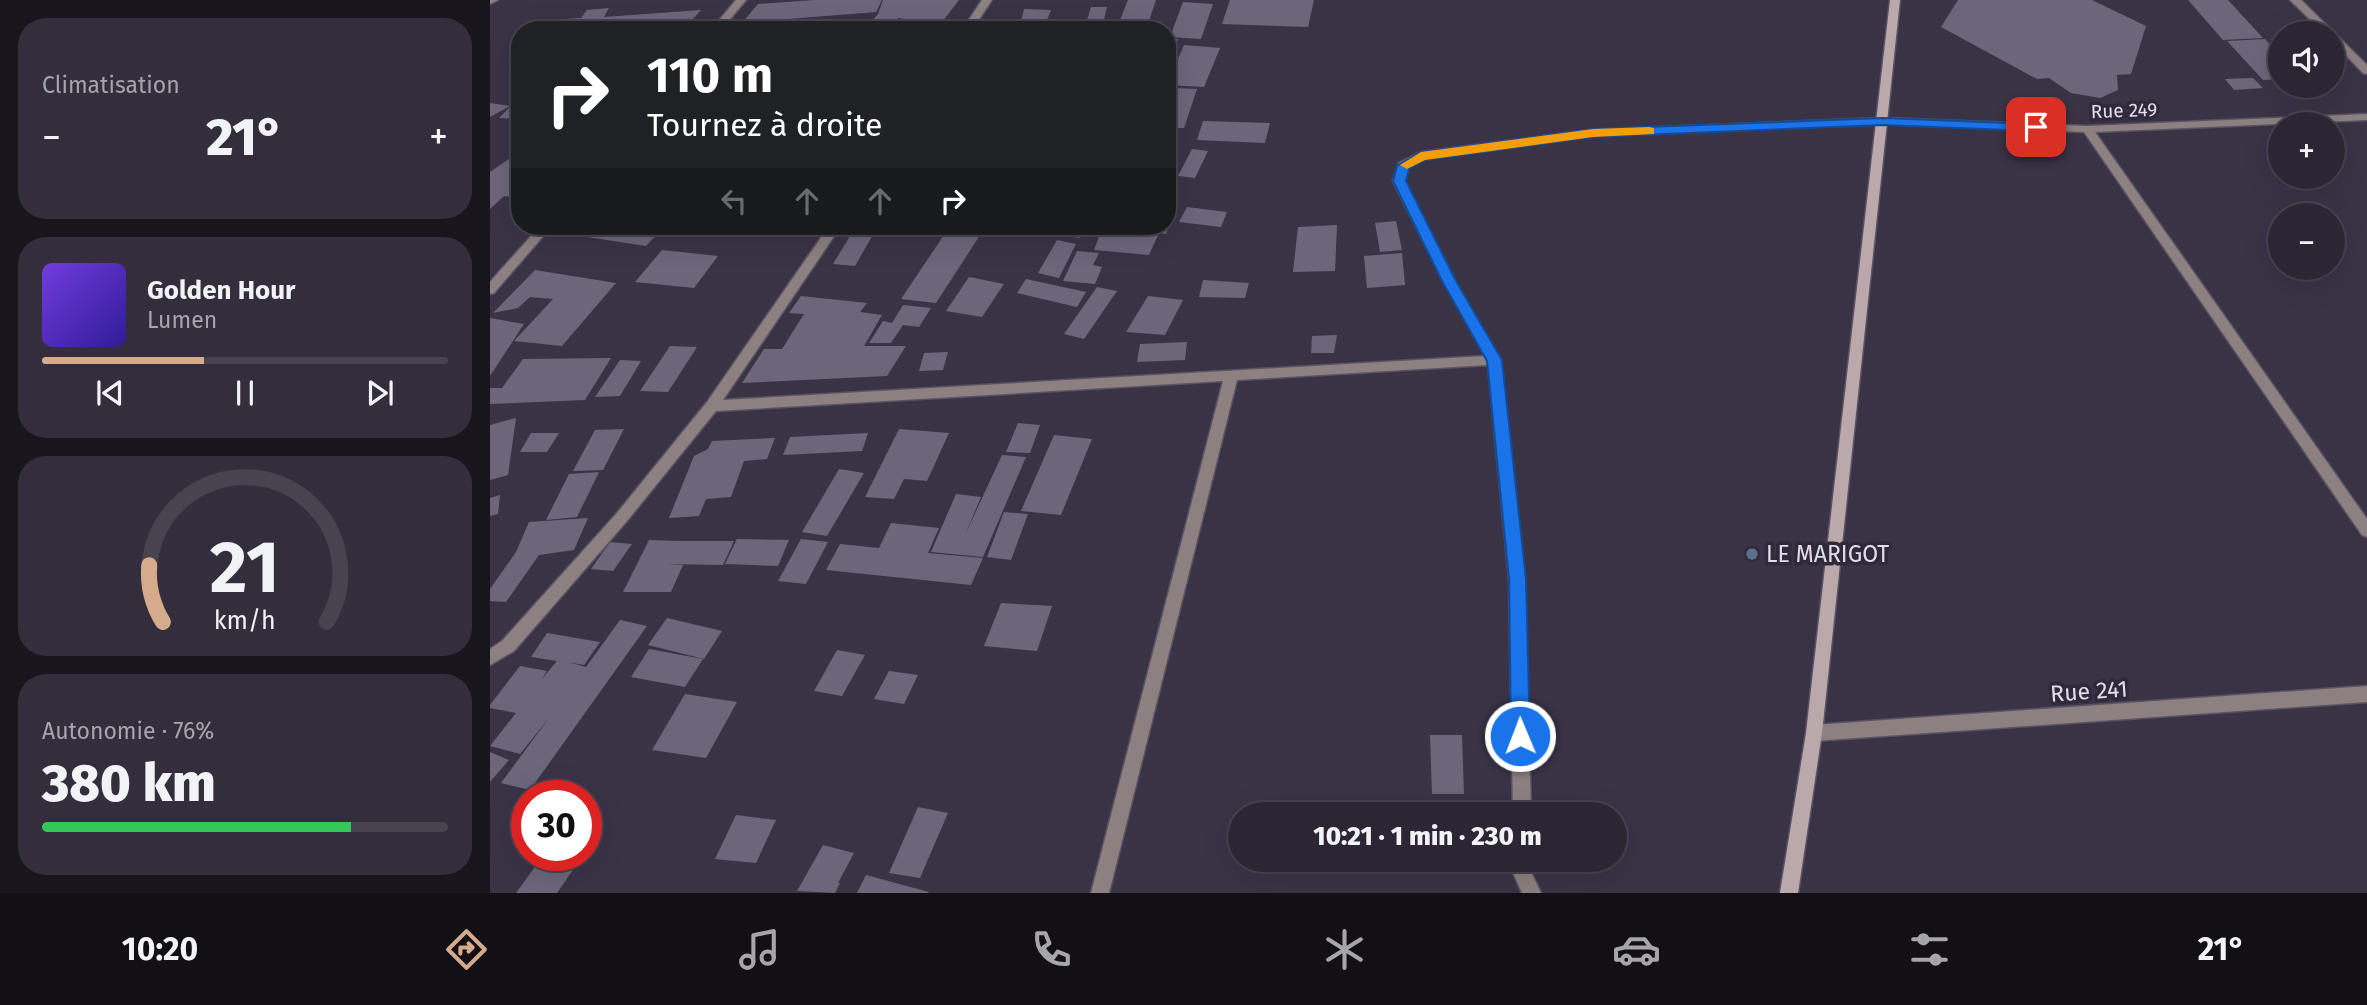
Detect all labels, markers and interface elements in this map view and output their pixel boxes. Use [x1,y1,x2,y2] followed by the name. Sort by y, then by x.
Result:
[2268,21,2345,280] map controls
[2268,21,2345,98] button: sound
[647,46,773,105] text: 110 m
[532,49,623,140] icon: right
[42,71,180,99] text: Climatisation
[2006,97,2066,157] pin
[2090,98,2158,123] street label: Rue 249
[206,106,284,169] text: 21°
[647,106,883,144] text: Tournez à droite
[2017,108,2055,146] icon: arrive
[2268,112,2345,189] button: +
[42,114,61,160] text: −
[429,114,448,160] text: +
[715,182,753,220] icon: left
[788,182,826,220] icon: ahead
[861,182,899,220] icon: ahead
[934,182,972,220] icon: right
[2268,203,2345,280] button: −
[147,275,295,306] text: Golden Hour
[147,306,217,334] text: Lumen
[91,374,129,412] icon: previous
[226,374,264,412] icon: pause
[361,374,399,412] icon: next
[210,524,280,611] text: 21
[1766,540,1889,568] place label: LE MARIGOT
[1744,546,1760,562] marker: LE MARIGOT
[214,606,276,636] text: km/h
[2049,674,2129,708] street label: Rue 241
[1483,699,1557,773] position arrow
[42,717,214,745] text: Autonomie · 76%
[42,752,216,815] text: 380 km
[511,780,602,871] speed limit sign: 30
[1313,821,1542,852] text: 10:21 · 1 min · 230 m
[442,925,491,974] icon: directions
[735,925,784,974] icon: music
[1027,925,1076,974] icon: phone
[1320,925,1369,974] icon: climate
[1612,925,1661,974] icon: car
[1905,925,1954,974] icon: filters
[122,930,198,968] text: 10:20
[2198,930,2245,968] text: 21°

